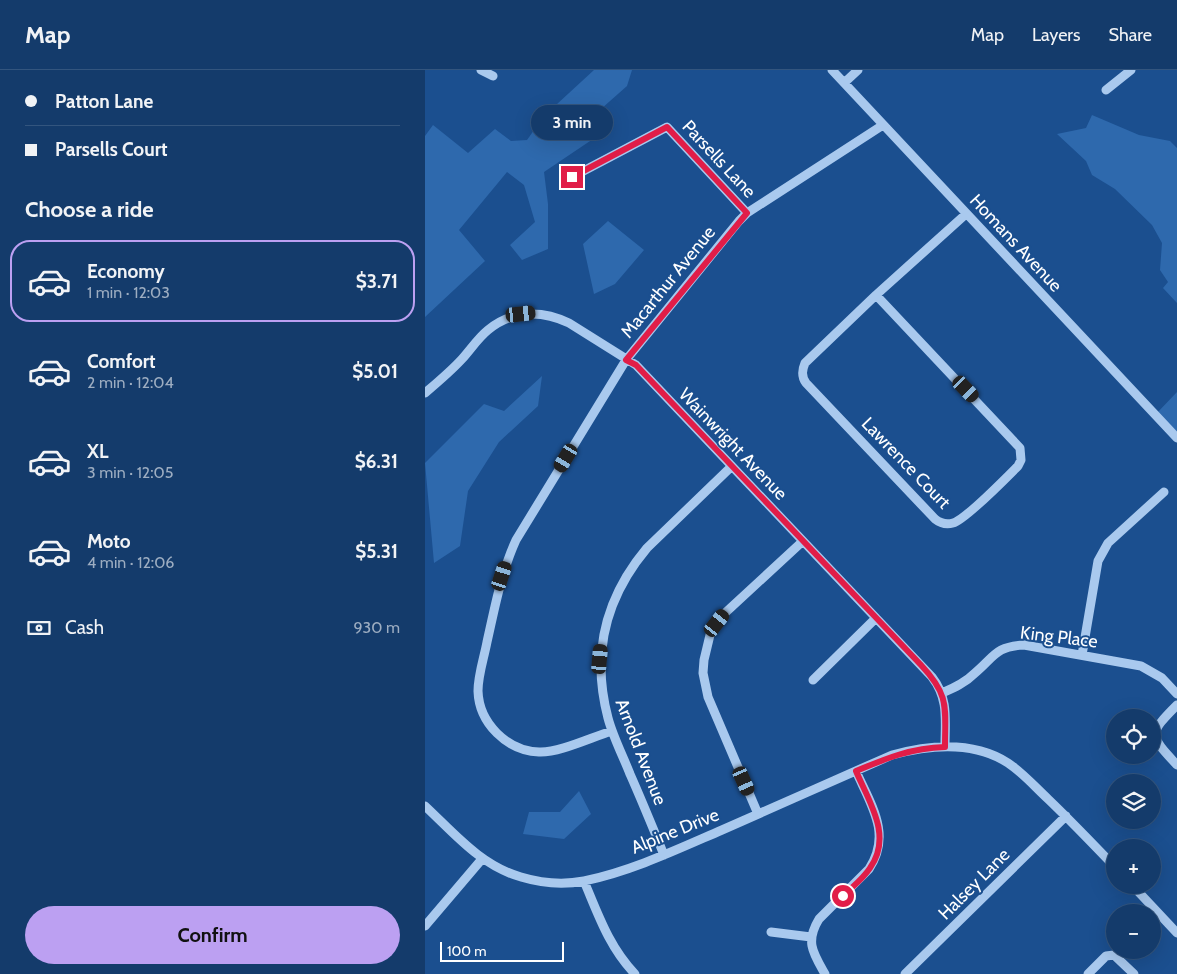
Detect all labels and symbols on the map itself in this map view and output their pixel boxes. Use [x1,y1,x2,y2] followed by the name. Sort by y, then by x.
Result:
[531,104,613,140] callout: 3 min
[678,116,760,202] street label: Parsells Lane
[561,166,583,188] route end
[965,190,1067,296] street label: Homans Avenue
[616,222,720,342] street label: Macarthur Avenue
[505,305,536,323] car
[950,373,981,405] car
[674,383,792,505] street label: Wainwright Avenue
[857,413,955,513] street label: Lawrence Court
[551,441,580,475] car
[490,559,513,593] car
[701,607,732,639] car
[1019,621,1099,653] street label: King Place
[591,643,608,675] car
[611,696,671,808] street label: Arnold Avenue
[731,764,756,798] car
[628,803,722,859] street label: Alpine Drive
[934,844,1014,924] street label: Halsey Lane
[832,885,854,907] route start
[440,939,564,962] scale bar

